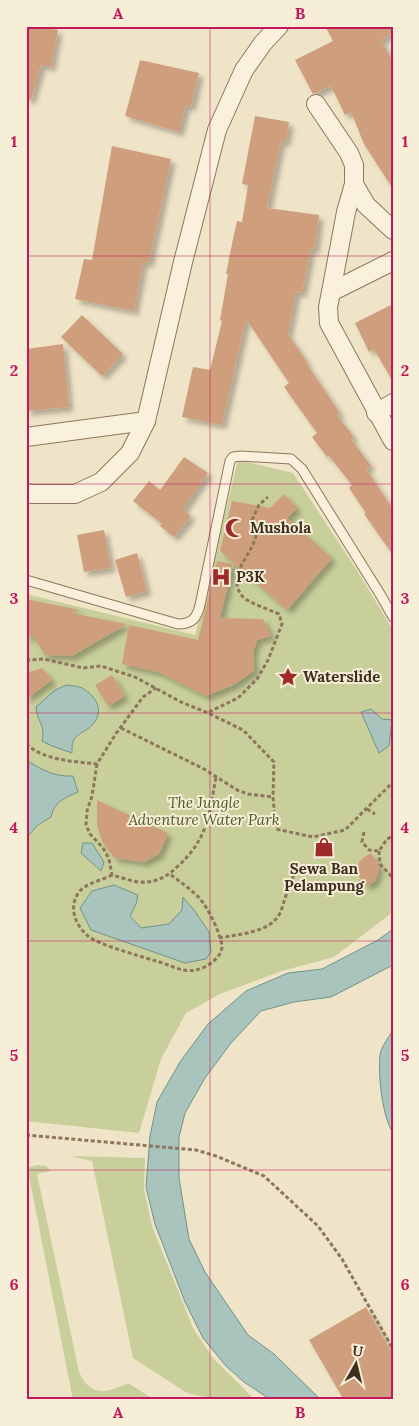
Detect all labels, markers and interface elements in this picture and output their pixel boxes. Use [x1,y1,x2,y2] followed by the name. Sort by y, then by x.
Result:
[113,3,124,23] text: A
[295,3,306,23] text: B
[11,131,17,151] text: 1
[402,131,408,151] text: 1
[10,360,18,380] text: 2
[401,360,409,380] text: 2
[224,517,246,539] mosque icon: Mushola
[250,518,311,537] place label: Mushola
[210,566,232,588] hospital icon: P3K
[236,567,265,586] place label: P3K
[10,588,19,608] text: 3
[401,588,410,608] text: 3
[277,666,299,688] place icon: Waterslide
[303,667,380,686] place label: Waterslide
[127,793,280,829] park label: The Jungle Adventure Water Park
[10,817,19,837] text: 4
[401,817,410,837] text: 4
[313,836,335,858] shop icon: Sewa Ban Pelampung
[284,859,365,895] place label: Sewa Ban Pelampung
[10,1045,19,1065] text: 5
[401,1045,410,1065] text: 5
[9,1274,19,1294] text: 6
[400,1274,410,1294] text: 6
[332,1338,382,1388] north arrow
[351,1341,365,1361] text: U
[113,1402,124,1422] text: A
[295,1402,306,1422] text: B

